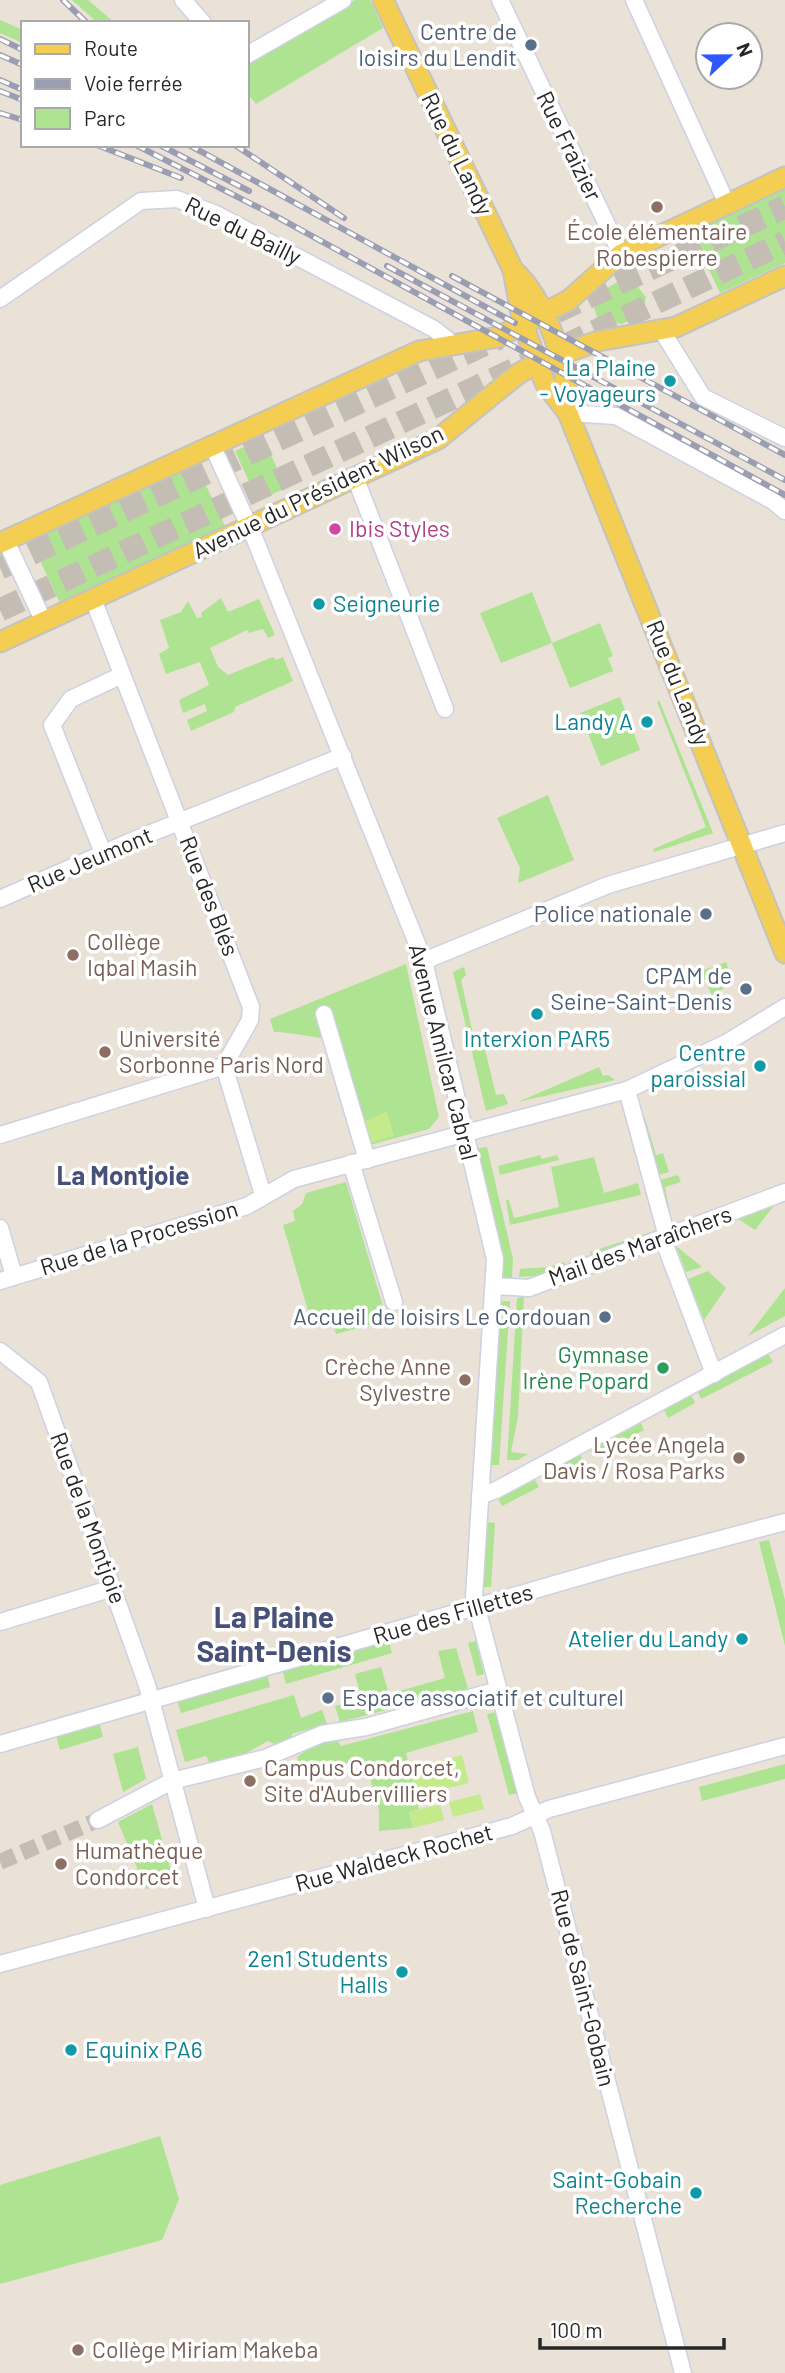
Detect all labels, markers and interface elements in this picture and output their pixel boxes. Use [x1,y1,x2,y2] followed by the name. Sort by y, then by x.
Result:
[359,17,517,71] place label: Centre de loisirs du Lendit
[21,21,248,147] legend
[694,21,764,91] north arrow
[84,35,138,60] text: Route
[523,37,539,53] marker: Centre de loisirs du Lendit
[732,39,758,60] text: N
[84,70,183,95] text: Voie ferrée
[531,86,609,206] street label: Rue Fraizier
[416,88,500,220] street label: Rue du Landy
[84,105,126,130] text: Parc
[181,190,306,270] street label: Rue du Bailly
[649,199,665,215] marker: École élémentaire Robespierre
[567,217,747,271] place label: École élémentaire Robespierre
[539,353,656,407] place label: La Plaine - Voyageurs
[662,373,678,389] marker: La Plaine - Voyageurs
[188,418,448,564] street label: Avenue du Président Wilson
[349,514,450,542] place label: Ibis Styles
[327,521,343,537] marker: Ibis Styles
[333,589,440,617] place label: Seigneurie
[311,596,327,612] marker: Seigneurie
[641,616,717,750] street label: Rue du Landy
[554,707,633,735] place label: Landy A
[639,714,655,730] marker: Landy A
[23,820,156,898] street label: Rue Jeumont
[174,832,246,960] street label: Rue des Blés
[534,899,692,927] place label: Police nationale
[698,906,714,922] marker: Police nationale
[87,927,197,981] place label: Collège Iqbal Masih
[404,941,484,1163] street label: Avenue Amilcar Cabral
[65,947,81,963] marker: Collège Iqbal Masih
[551,961,732,1015] place label: CPAM de Seine-Saint-Denis
[738,981,754,997] marker: CPAM de Seine-Saint-Denis
[529,1006,545,1022] marker: Interxion PAR5
[119,1024,324,1078] place label: Université Sorbonne Paris Nord
[464,1024,610,1052] place label: Interxion PAR5
[650,1038,746,1092] place label: Centre paroissial
[97,1044,113,1060] marker: Université Sorbonne Paris Nord
[752,1058,768,1074] marker: Centre paroissial
[57,1159,189,1190] district label: La Montjoie
[36,1194,241,1280] street label: Rue de la Procession
[544,1199,735,1291] street label: Mail des Maraîchers
[293,1302,591,1330] place label: Accueil de loisirs Le Cordouan
[597,1309,613,1325] marker: Accueil de loisirs Le Cordouan
[522,1340,649,1394] place label: Gymnase Irène Popard
[325,1352,451,1406] place label: Crèche Anne Sylvestre
[655,1360,671,1376] marker: Gymnase Irène Popard
[457,1372,473,1388] marker: Crèche Anne Sylvestre
[45,1428,133,1607] street label: Rue de la Montjoie
[543,1430,725,1484] place label: Lycée Angela Davis / Rosa Parks
[731,1450,747,1466] marker: Lycée Angela Davis / Rosa Parks
[370,1577,536,1649] street label: Rue des Fillettes
[196,1598,352,1668] district label: La Plaine Saint-Denis
[568,1624,728,1652] place label: Atelier du Landy
[734,1631,750,1647] marker: Atelier du Landy
[342,1683,624,1711] place label: Espace associatif et culturel
[320,1690,336,1706] marker: Espace associatif et culturel
[264,1753,460,1807] place label: Campus Condorcet, Site d'Aubervilliers
[242,1773,258,1789] marker: Campus Condorcet, Site d'Aubervilliers
[292,1817,496,1897] street label: Rue Waldeck Rochet
[75,1836,203,1890] place label: Humathèque Condorcet
[53,1856,69,1872] marker: Humathèque Condorcet
[546,1886,622,2089] street label: Rue de Saint-Gobain
[248,1944,388,1998] place label: 2en1 Students Halls
[394,1964,410,1980] marker: 2en1 Students Halls
[85,2035,203,2063] place label: Equinix PA6
[63,2042,79,2058] marker: Equinix PA6
[552,2165,682,2219] place label: Saint-Gobain Recherche
[688,2185,704,2201] marker: Saint-Gobain Recherche
[540,2306,724,2350] scale bar
[550,2317,603,2342] text: 100 m
[92,2335,318,2363] place label: Collège Miriam Makeba
[70,2342,86,2358] marker: Collège Miriam Makeba

